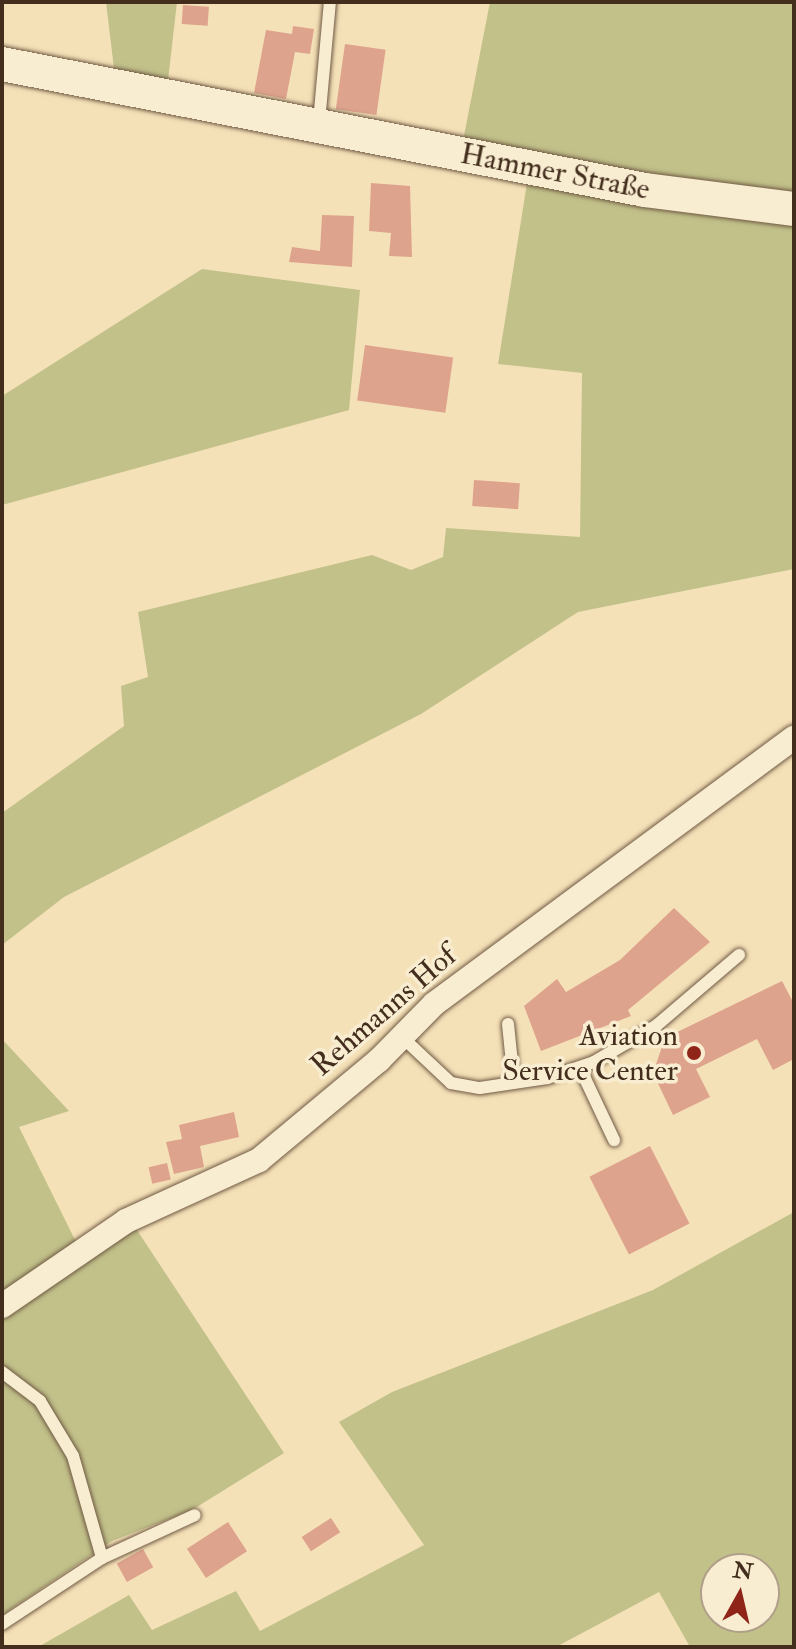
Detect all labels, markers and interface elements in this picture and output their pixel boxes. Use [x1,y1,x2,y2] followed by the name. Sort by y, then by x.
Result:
[457,136,653,208] street label: Hammer Straße
[304,938,464,1084] street label: Rehmanns Hof
[502,1018,678,1088] place label: Aviation Service Center
[685,1044,703,1062] marker: Aviation Service Center
[700,1553,780,1633] north arrow
[731,1556,755,1586] text: N

